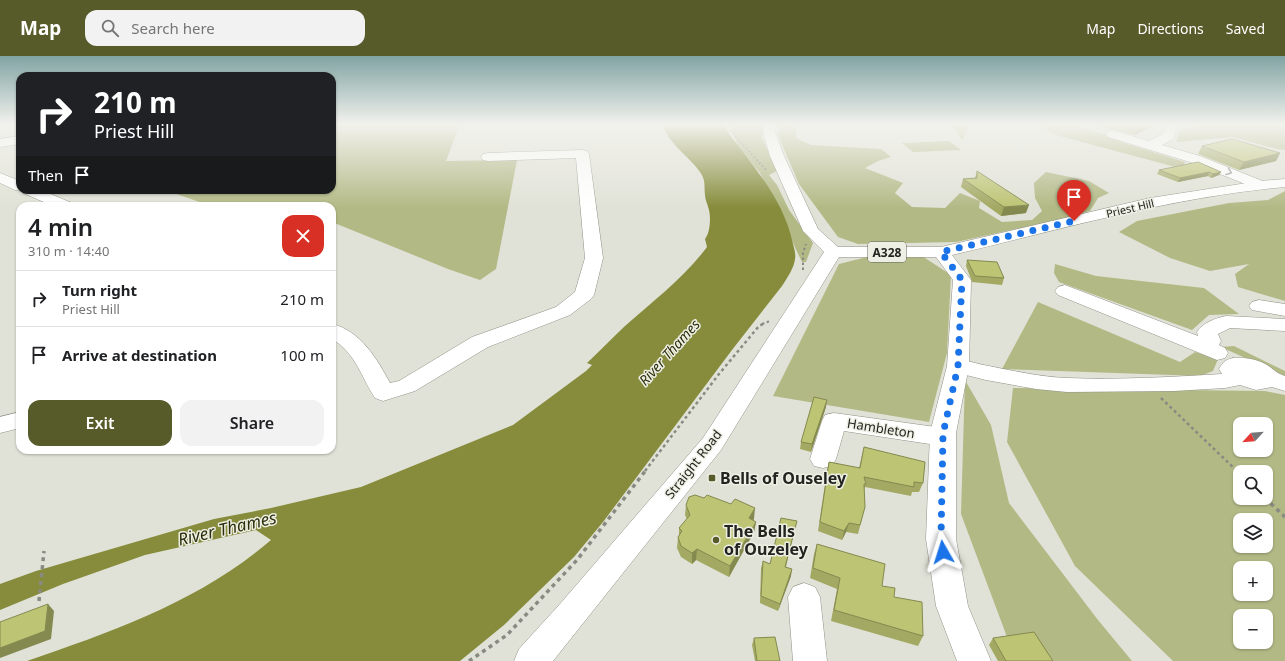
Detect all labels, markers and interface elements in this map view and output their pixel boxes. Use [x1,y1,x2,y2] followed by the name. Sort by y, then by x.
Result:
[85,10,365,46] search box
[20,15,61,41] text: Map
[99,17,121,39] icon: search
[131,18,215,38] text: Search here
[1086,19,1115,38] text: Map
[1137,19,1204,38] text: Directions
[1226,19,1265,38] text: Saved
[94,83,177,121] text: 210 m
[28,88,80,140] icon: right
[94,119,174,143] text: Priest Hill
[71,164,93,186] icon: arrive
[28,165,63,185] text: Then
[1225,168,1232,176] one-way arrow
[1057,180,1091,221] pin
[1063,186,1085,208] icon: arrive
[1104,195,1156,221] street label: Priest Hill
[28,210,93,243] text: 4 min
[282,215,324,257] button: close
[28,242,109,260] text: 310 m · 14:40
[868,242,906,262] road number: A328
[62,280,137,300] text: Turn right
[28,288,50,310] icon: right
[280,289,324,309] text: 210 m
[62,300,120,318] text: Priest Hill
[634,315,704,389] water label: River Thames
[28,344,50,366] icon: arrive
[62,345,217,365] text: Arrive at destination
[280,345,324,365] text: 100 m
[28,400,172,446] button: Exit
[180,400,324,446] button: Share
[846,414,916,442] street label: Hambleton
[1233,417,1273,457] north arrow
[1233,417,1273,649] map controls
[660,426,726,502] street label: Straight Road
[1233,465,1273,505] button: search
[720,467,847,489] place label: Bells of Ouseley
[707,473,717,483] marker: Bells of Ouseley
[175,505,279,551] water label: River Thames
[1233,513,1273,553] button: layers
[724,520,809,560] place label: The Bells of Ouzeley
[922,531,964,573] position arrow
[711,535,721,545] marker: The Bells of Ouzeley
[1233,561,1273,601] button: +
[1233,609,1273,649] button: −

